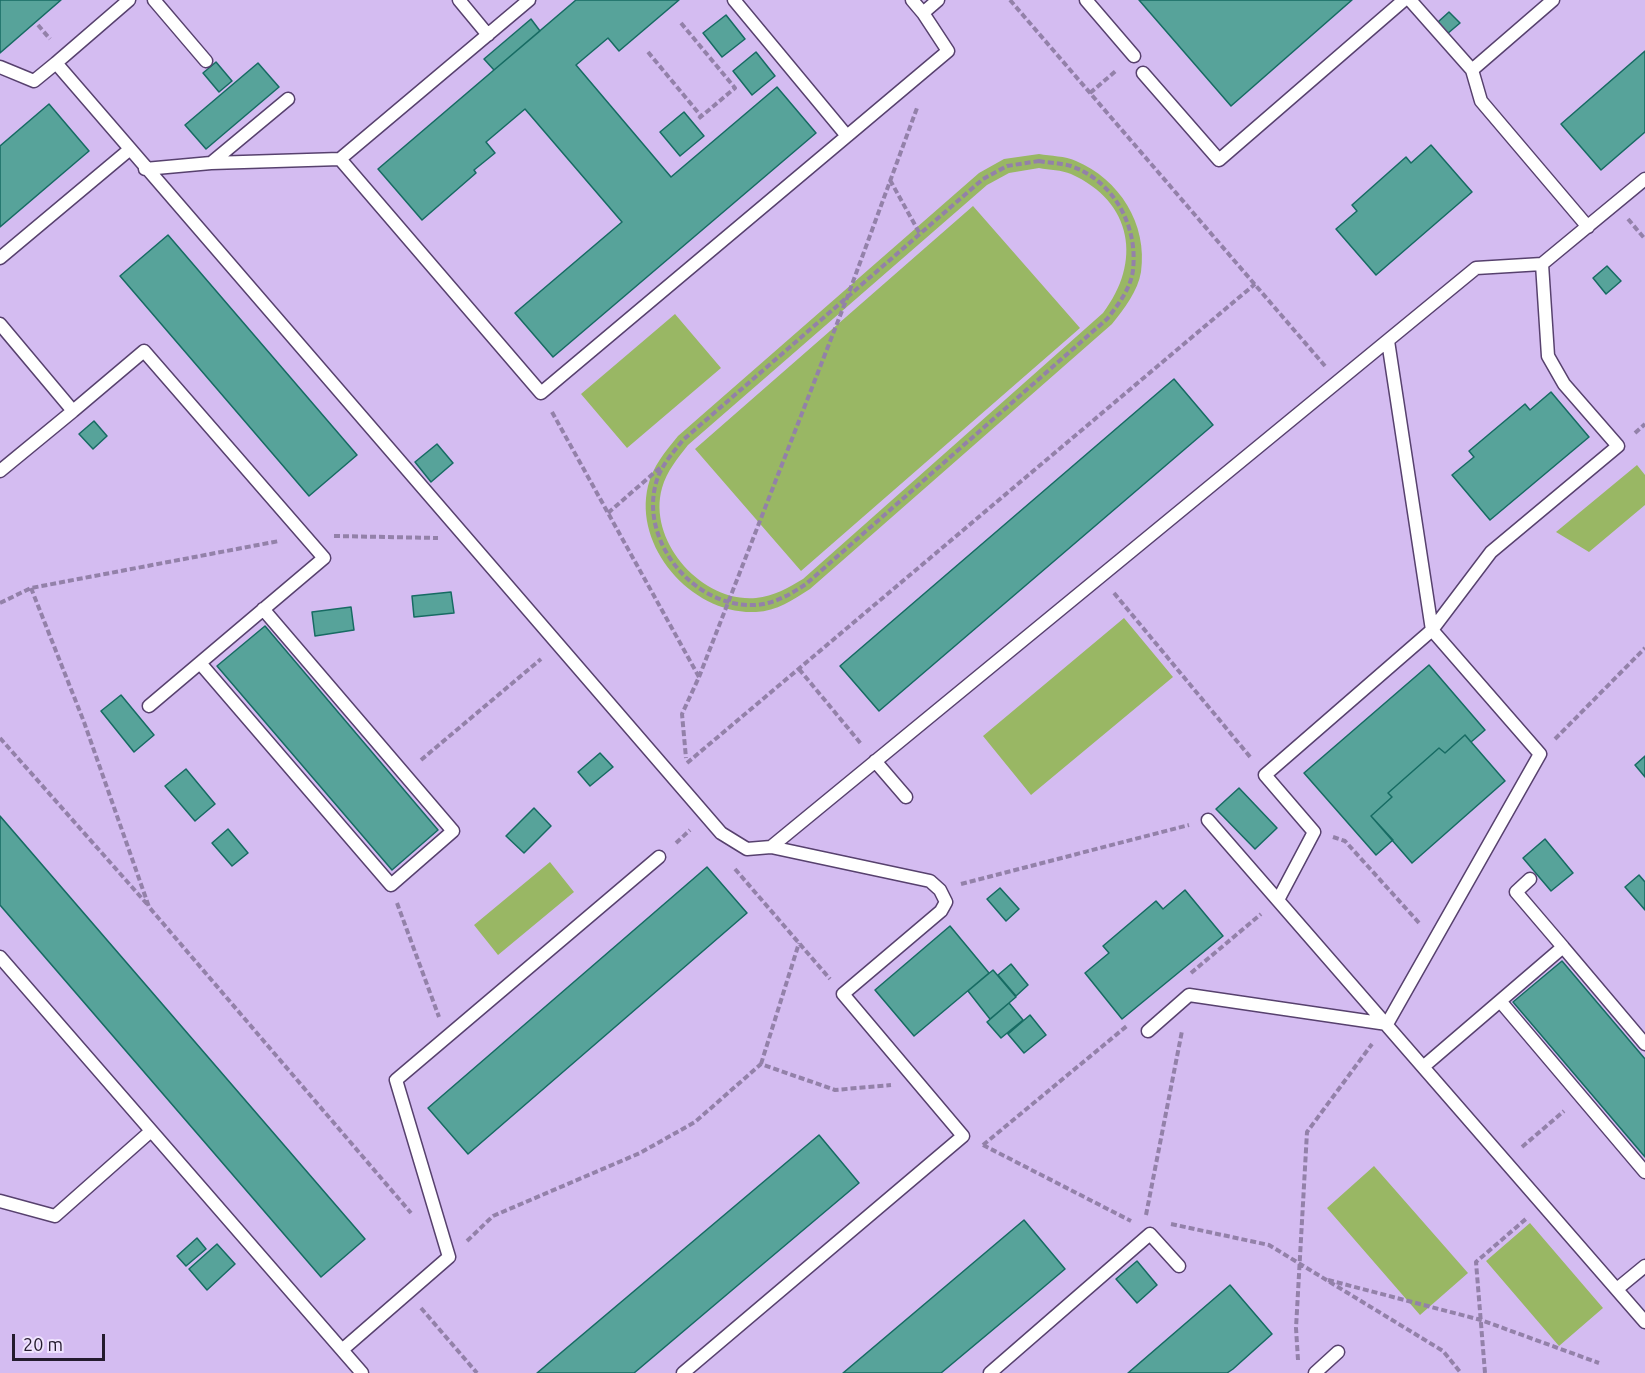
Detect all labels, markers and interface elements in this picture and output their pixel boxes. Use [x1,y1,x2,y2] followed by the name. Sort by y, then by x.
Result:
[15,1322,108,1360] scale bar
[23,1334,63,1354] text: 20 m

